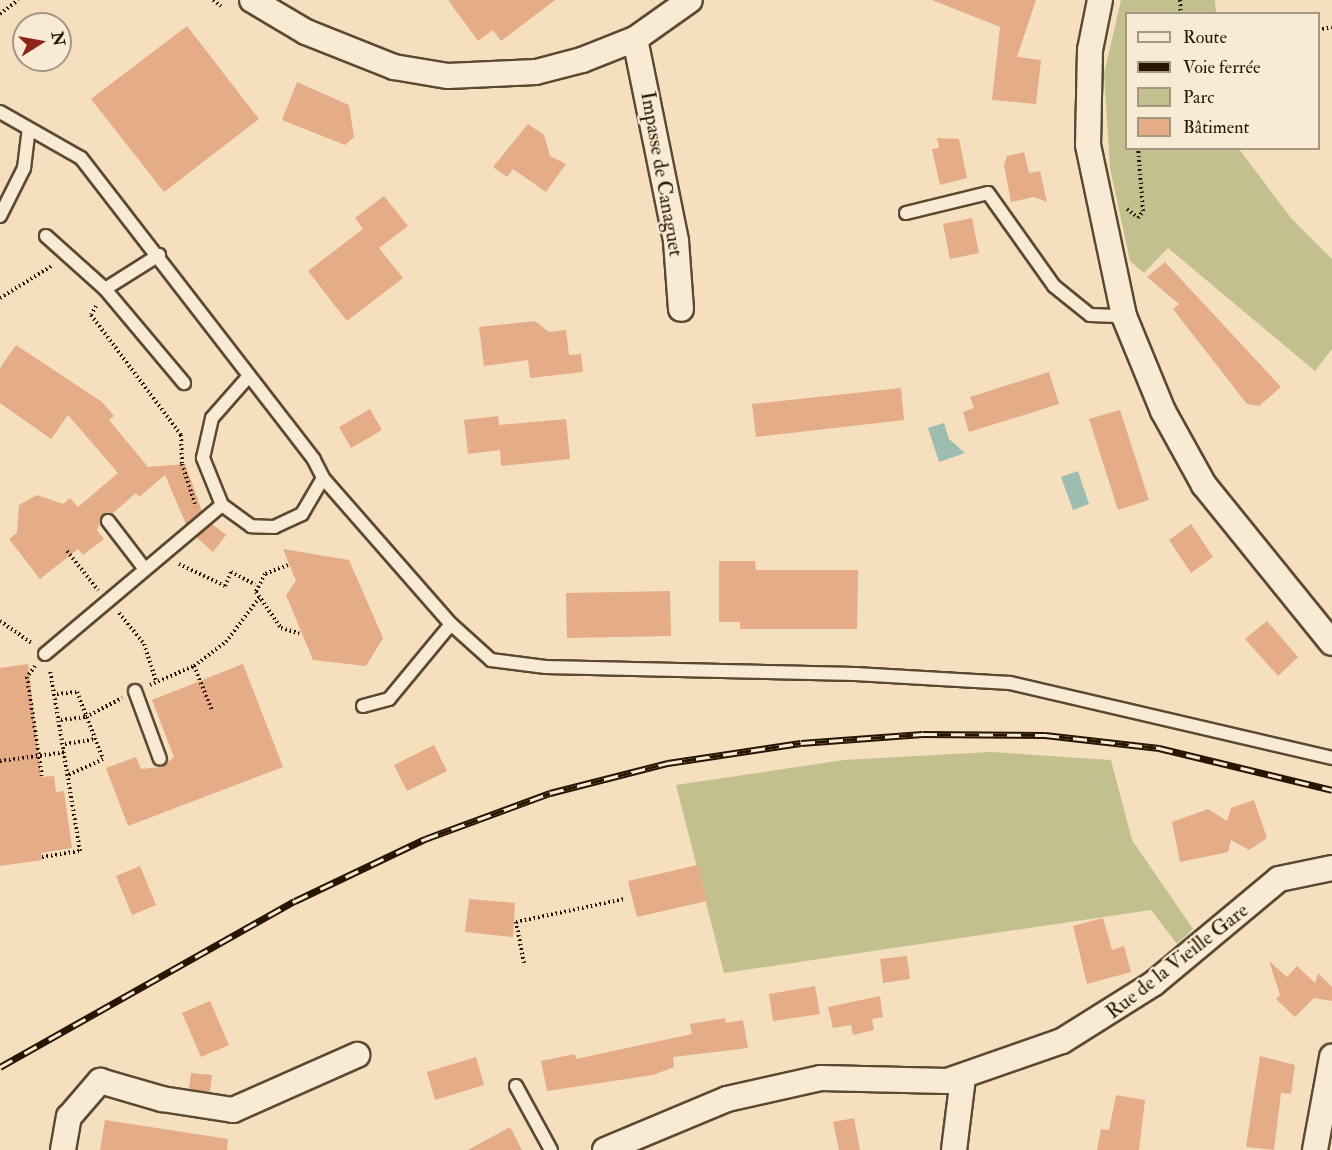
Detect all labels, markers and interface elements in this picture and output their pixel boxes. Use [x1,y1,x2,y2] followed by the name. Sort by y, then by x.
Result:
[12,12,72,72] north arrow
[1125,12,1320,150] legend
[1183,26,1227,49] text: Route
[47,30,69,48] text: N
[1183,56,1261,79] text: Voie ferrée
[1183,86,1214,109] text: Parc
[636,90,688,258] street label: Impasse de Canaguet
[1183,116,1249,139] text: Bâtiment
[1101,898,1253,1024] street label: Rue de la Vieille Gare

